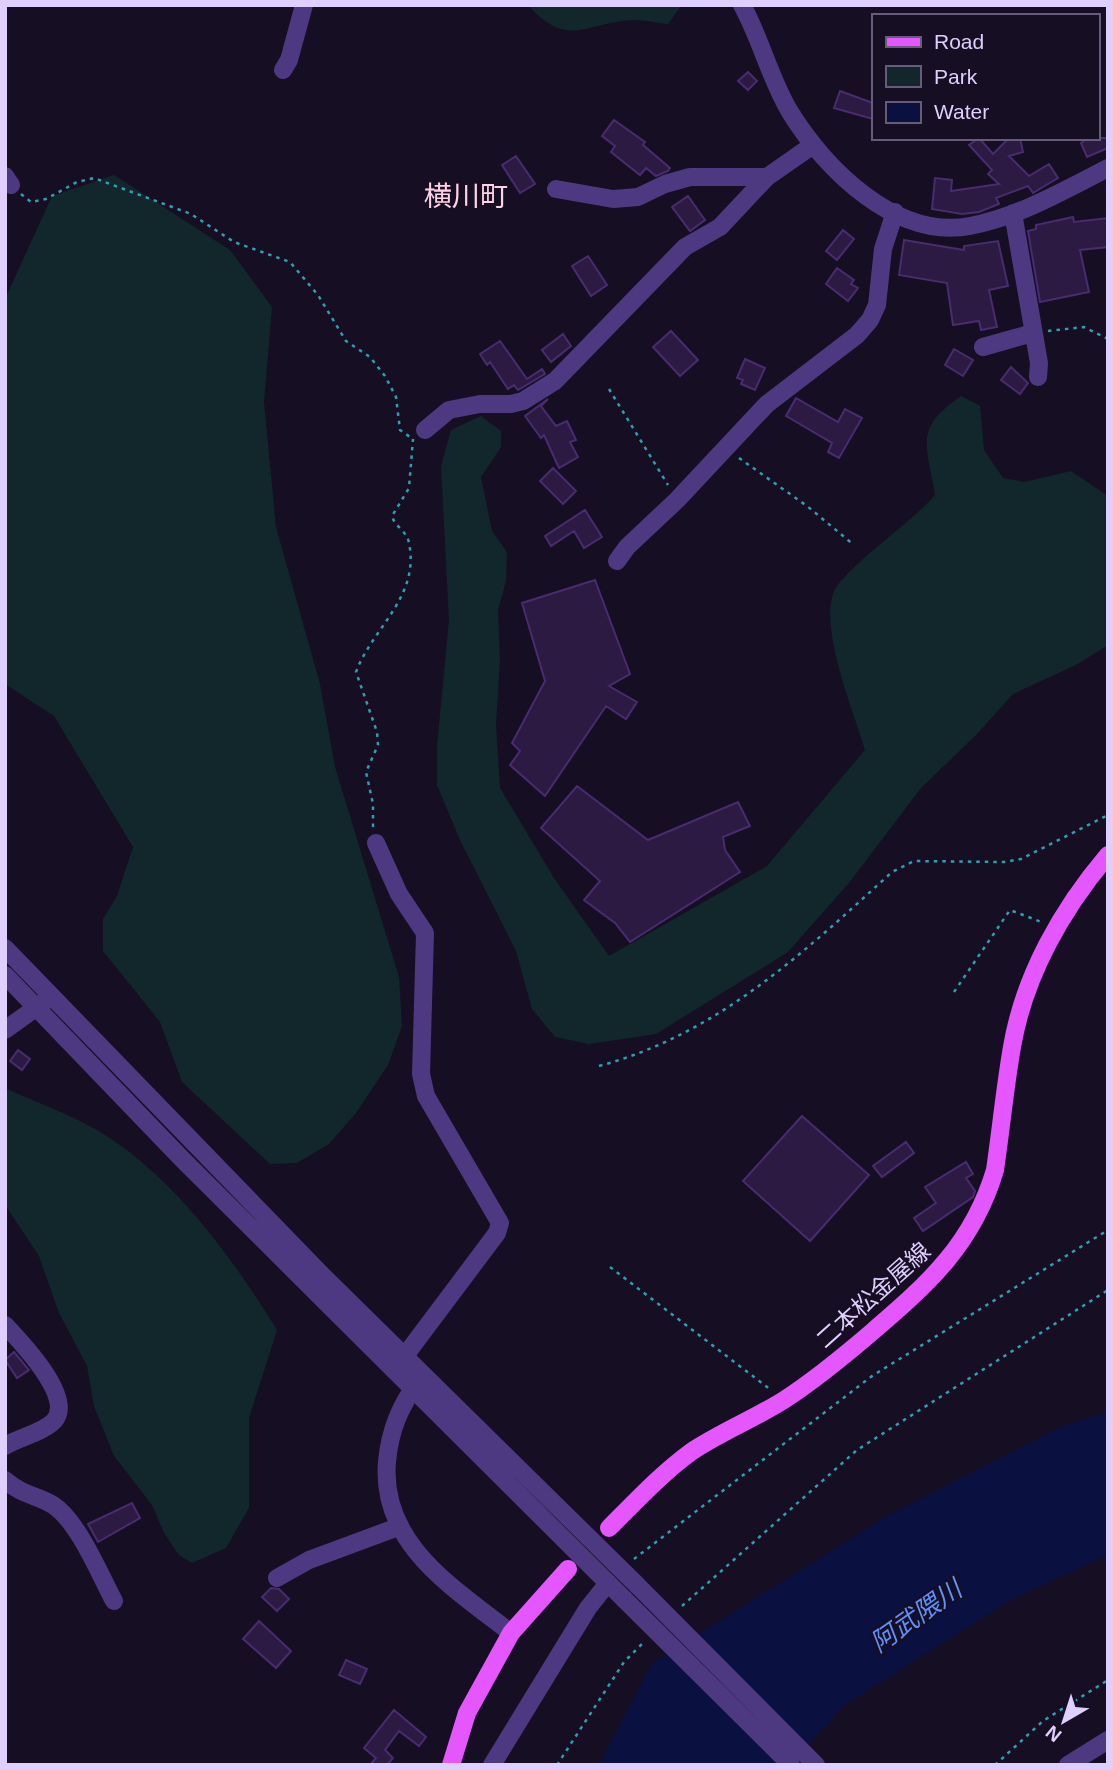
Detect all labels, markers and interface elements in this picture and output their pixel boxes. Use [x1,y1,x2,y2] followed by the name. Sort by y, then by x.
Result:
[872,14,1099,140] legend
[934,30,984,53] text: Road
[934,65,978,88] text: Park
[934,100,989,123] text: Water
[424,181,508,212] district label: 横川町
[810,1237,936,1353] street label: 二本松金屋線
[865,1572,970,1658] water label: 阿武隈川
[1029,1686,1099,1756] north arrow
[1042,1721,1066,1746] text: N

